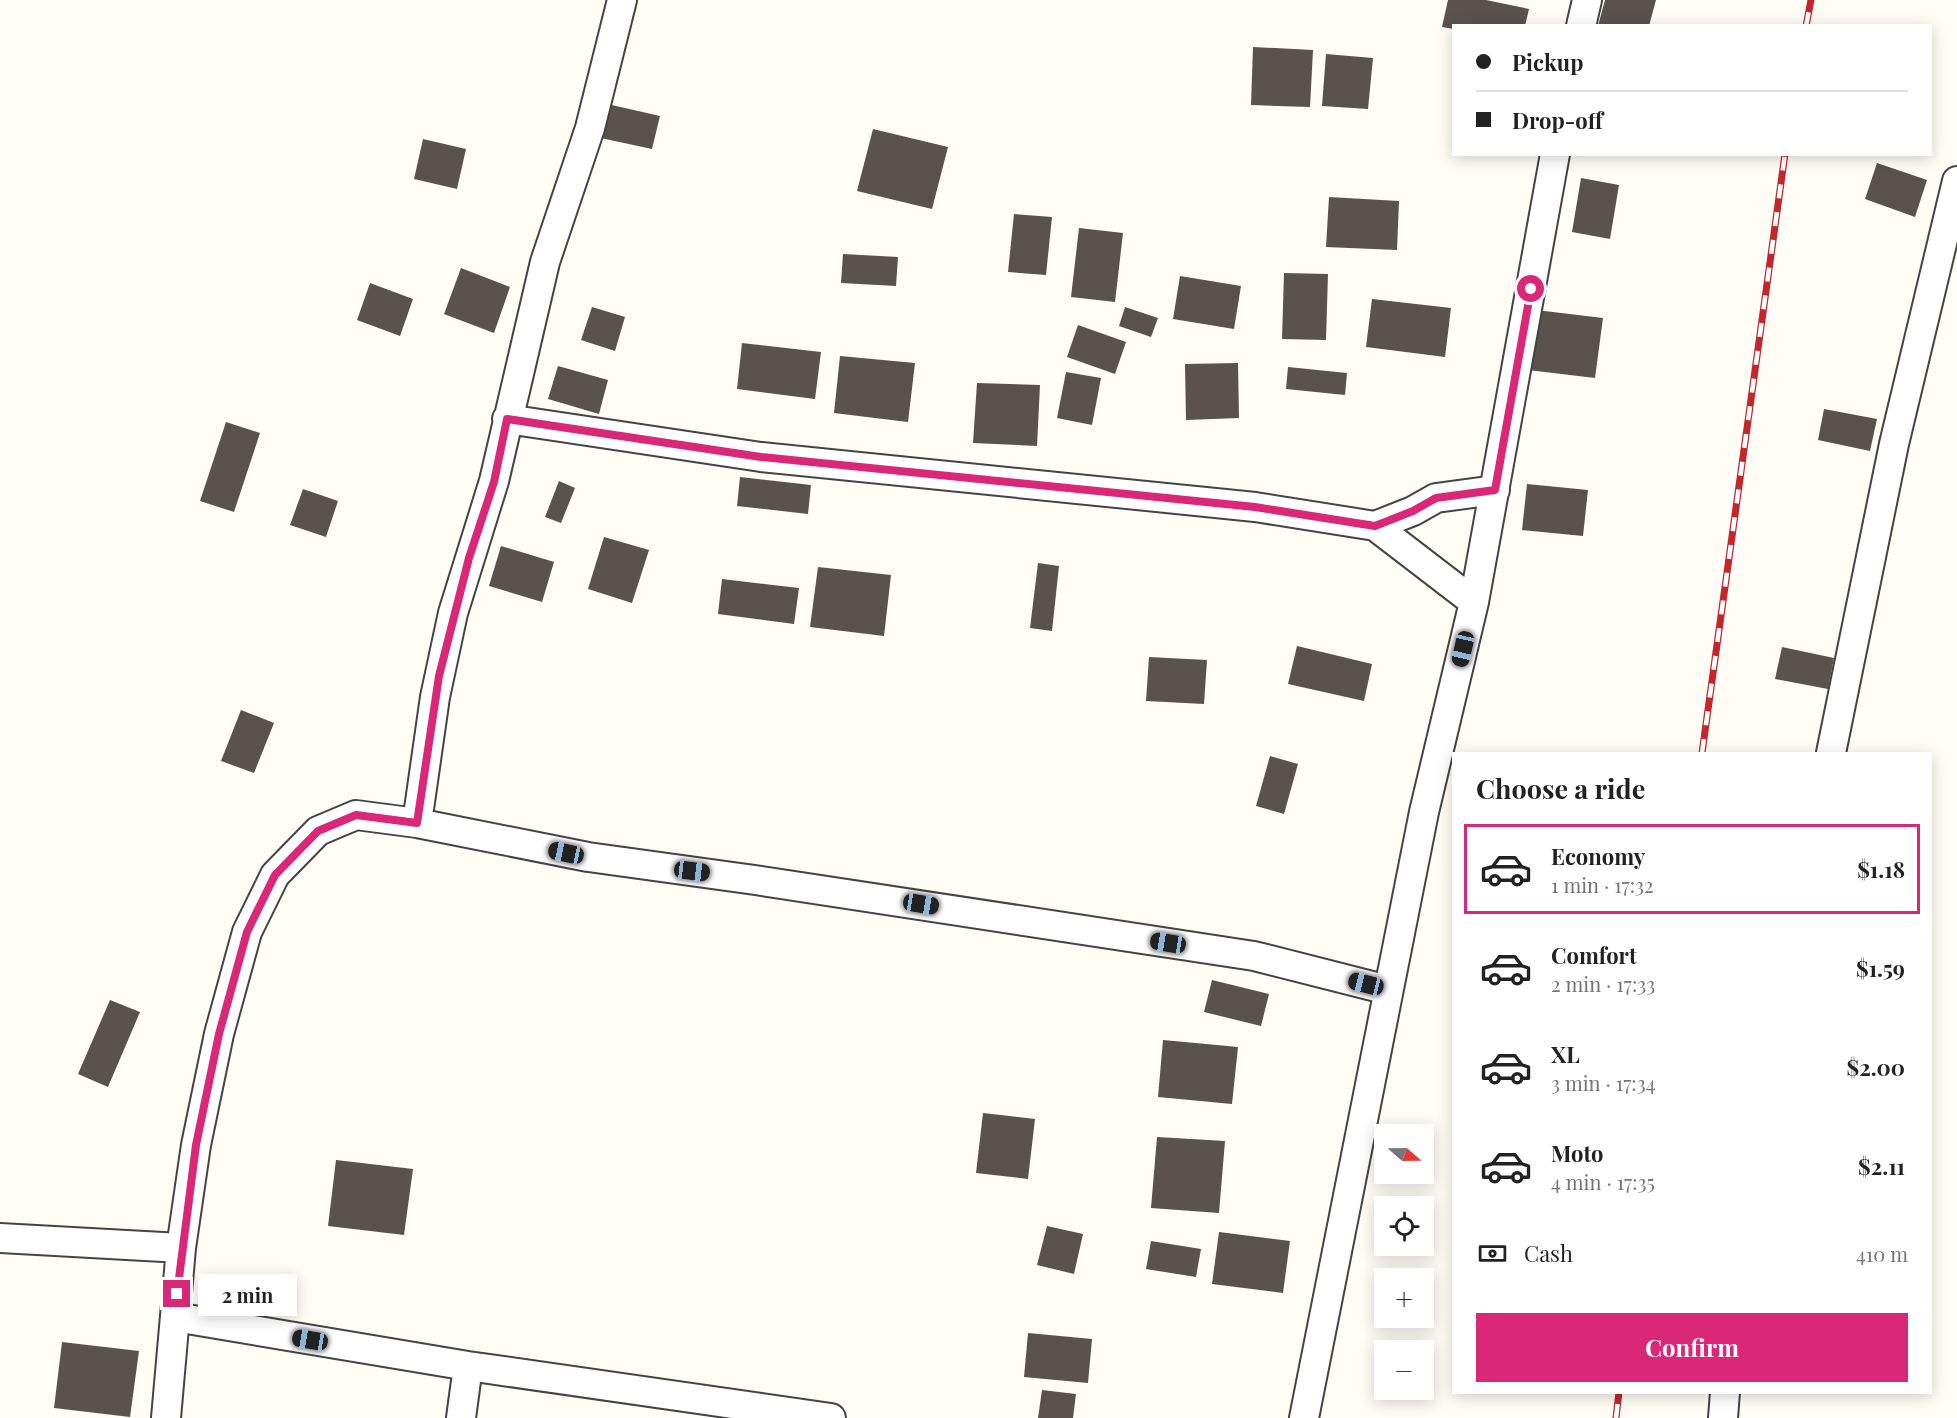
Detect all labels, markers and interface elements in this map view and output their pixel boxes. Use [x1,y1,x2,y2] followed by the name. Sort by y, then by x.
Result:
[1512,47,1583,77] text: Pickup
[1512,105,1603,135] text: Drop-off
[1517,275,1544,302] route start
[1450,629,1476,669] car
[1476,770,1645,806] text: Choose a ride
[547,840,585,866] car
[1551,841,1645,871] text: Economy
[1479,842,1533,896] icon: car
[1857,854,1905,884] text: $1.18
[673,860,711,882] car
[1551,871,1654,898] text: 1 min · 17:32
[902,892,940,916] car
[1149,931,1187,955] car
[1551,940,1637,970] text: Comfort
[1479,941,1533,995] icon: car
[1856,953,1905,983] text: $1.59
[1551,970,1655,997] text: 2 min · 17:33
[1346,971,1386,997] car
[1551,1039,1580,1069] text: XL
[1479,1040,1533,1094] icon: car
[1847,1052,1905,1082] text: $2.00
[1551,1069,1656,1096] text: 3 min · 17:34
[1374,1124,1434,1184] north arrow
[1374,1124,1434,1400] map controls
[1551,1138,1604,1168] text: Moto
[1479,1139,1533,1193] icon: car
[1858,1151,1905,1181] text: $2.11
[1551,1168,1655,1195] text: 4 min · 17:35
[1374,1196,1434,1256] button: locate
[1476,1237,1509,1270] icon: cash
[1524,1238,1573,1268] text: Cash
[1856,1240,1908,1267] text: 410 m
[1374,1268,1434,1328] button: +
[198,1273,297,1315] callout: 2 min
[163,1280,190,1307] route end
[222,1281,273,1308] text: 2 min
[1476,1313,1908,1382] button: Confirm
[291,1328,329,1352] car
[1374,1340,1434,1400] button: −

